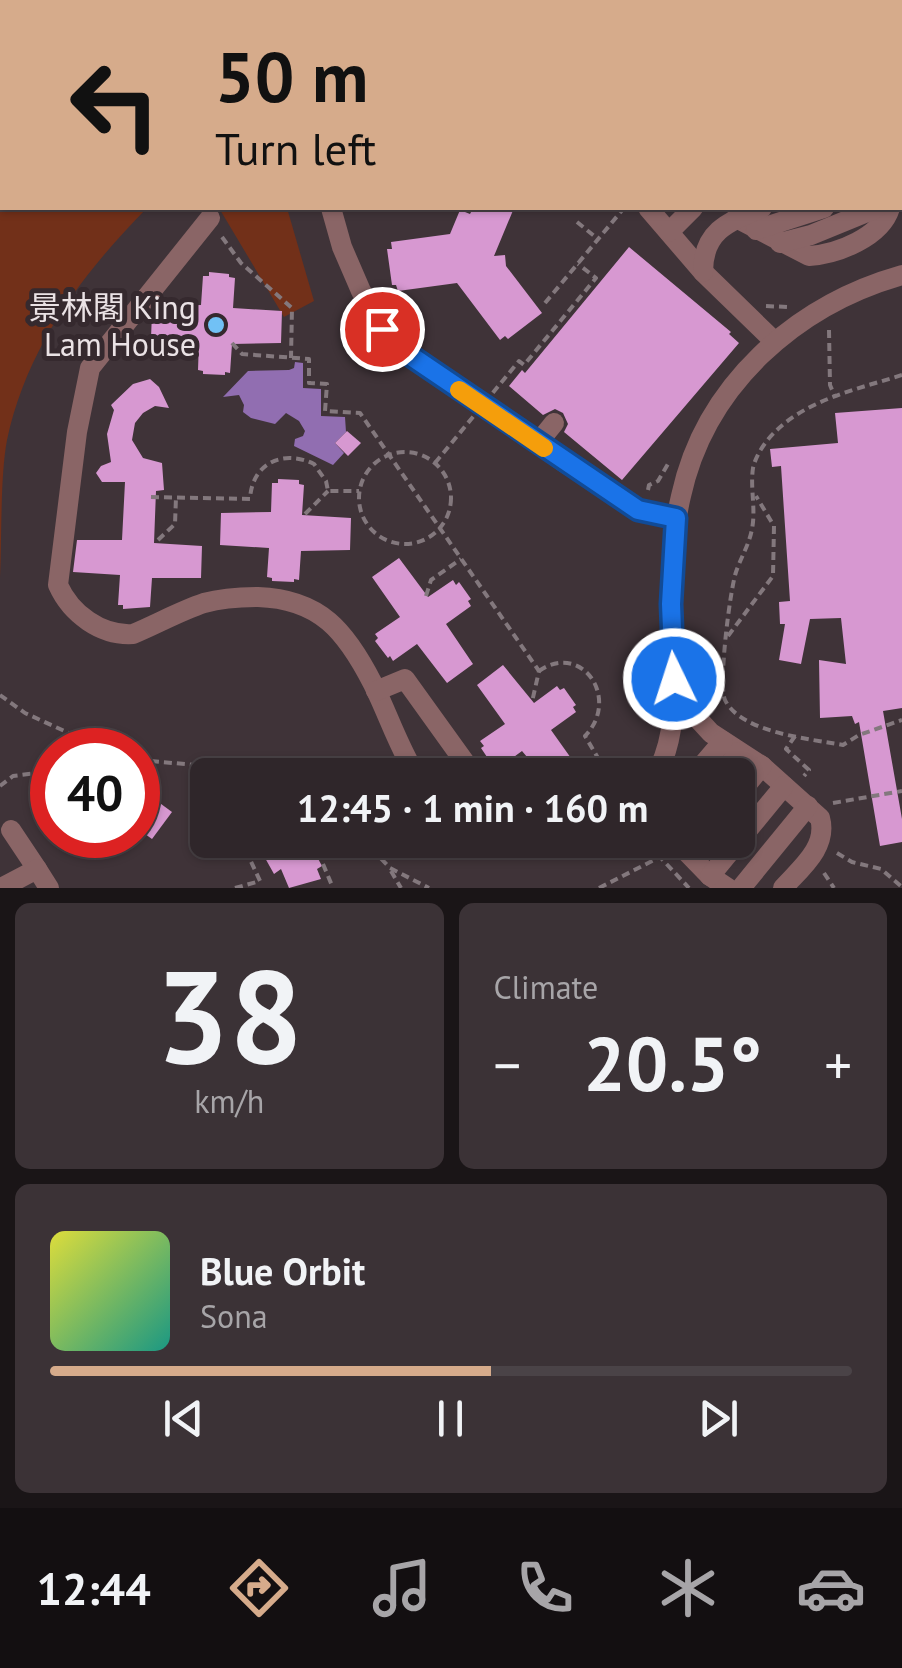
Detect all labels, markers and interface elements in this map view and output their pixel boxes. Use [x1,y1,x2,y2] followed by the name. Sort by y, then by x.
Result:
[215,31,368,121] text: 50 m
[50,40,180,170] icon: left
[215,119,376,177] text: Turn left
[29,286,196,365] place label: 景林閣 King Lam House
[340,287,425,372] pin
[355,302,410,357] icon: arrive
[205,314,227,336] marker: 景林閣 King Lam House
[622,627,726,731] position arrow
[30,728,160,858] speed limit sign: 40
[297,783,648,832] text: 12:45 · 1 min · 160 m
[156,931,303,1099] text: 38
[494,966,598,1008] text: Climate
[583,1015,762,1112] text: 20.5°
[494,1029,521,1100] text: −
[824,1029,852,1100] text: +
[194,1080,264,1122] text: km/h
[200,1246,365,1295] text: Blue Orbit
[200,1295,268,1337] text: Sona
[156,1391,211,1446] icon: previous
[423,1391,478,1446] icon: pause
[691,1391,746,1446] icon: next
[224,1553,294,1623] icon: directions
[367,1553,437,1623] icon: music
[510,1553,580,1623] icon: phone
[653,1553,723,1623] icon: climate
[796,1553,866,1623] icon: car
[36,1559,151,1617] text: 12:44

